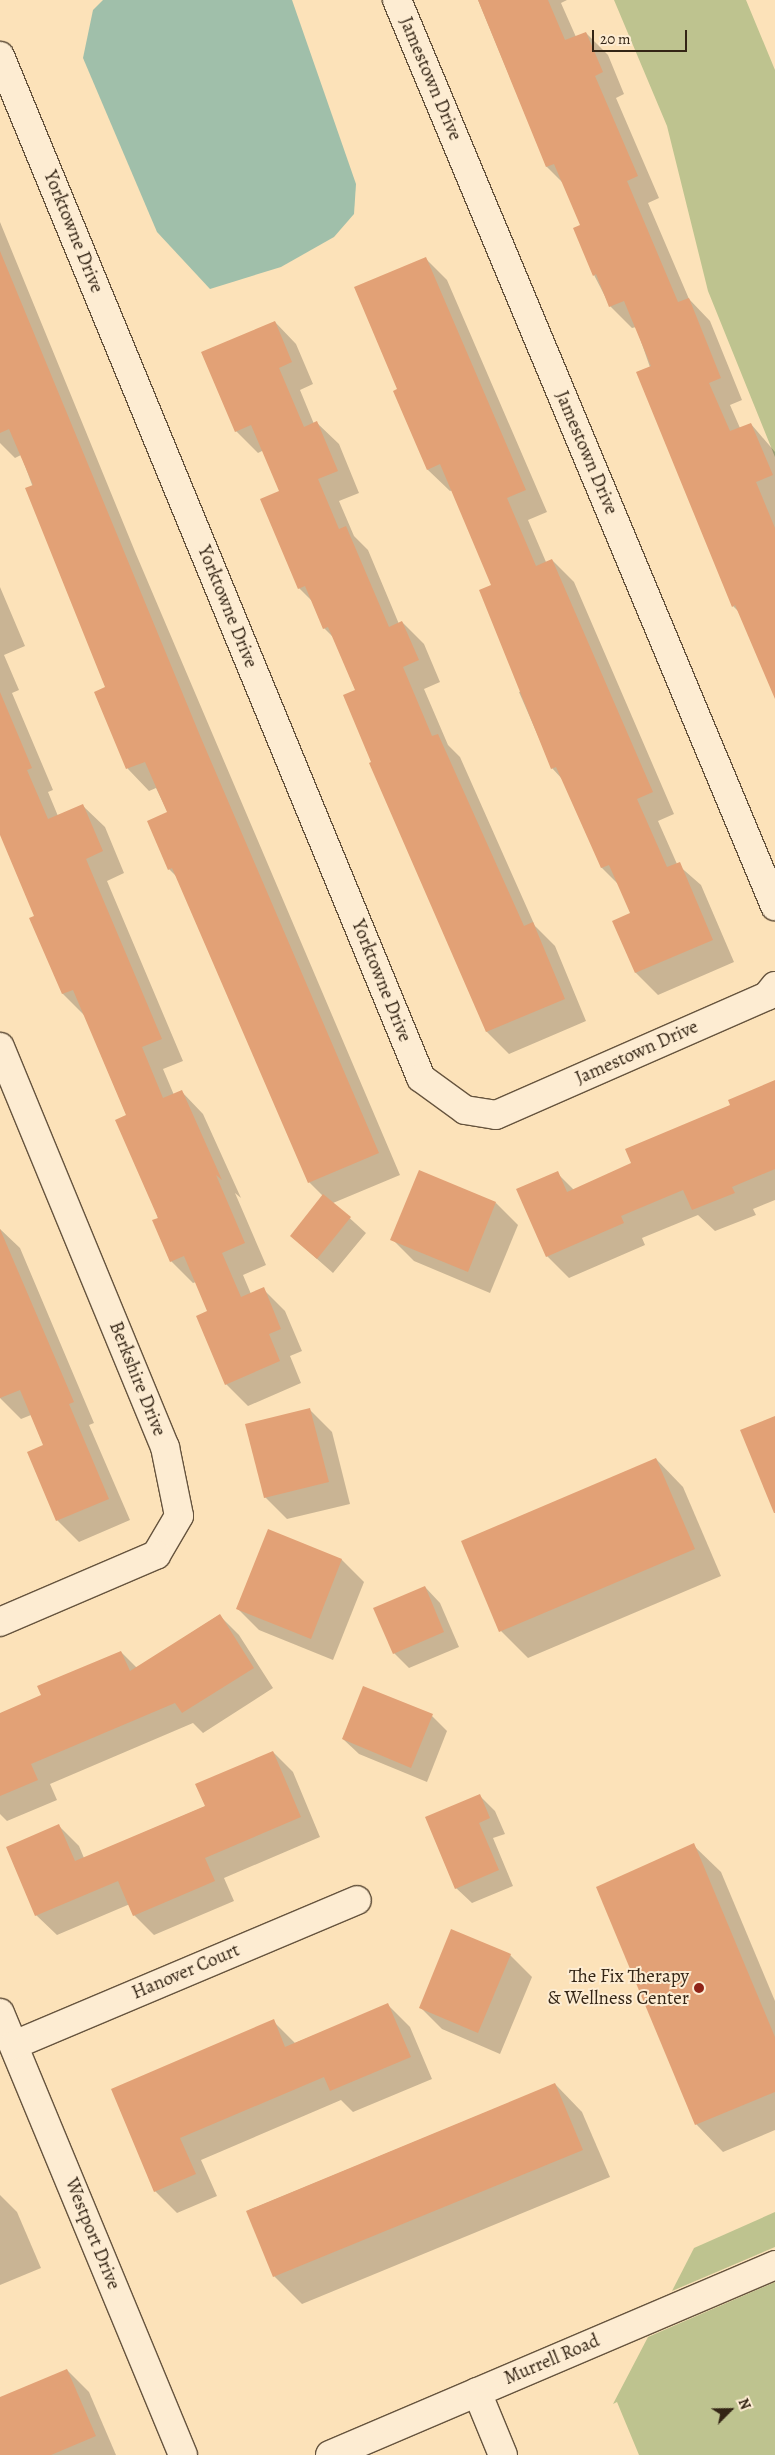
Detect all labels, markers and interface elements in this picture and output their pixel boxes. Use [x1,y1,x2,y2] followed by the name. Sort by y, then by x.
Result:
[394,14,466,144] street label: Jamestown Drive
[595,20,690,52] scale bar
[600,29,631,49] text: 20 m
[38,168,108,296] street label: Yorktowne Drive
[550,388,622,518] street label: Jamestown Drive
[192,543,262,671] street label: Yorktowne Drive
[346,917,416,1045] street label: Yorktowne Drive
[572,1016,702,1090] street label: Jamestown Drive
[104,1318,170,1440] street label: Berkshire Drive
[129,1939,243,2005] street label: Hanover Court
[547,1966,689,2010] place label: The Fix Therapy & Wellness Center
[693,1982,705,1994] marker: The Fix Therapy & Wellness Center
[59,2175,125,2293] street label: Westport Drive
[501,2330,603,2390] street label: Murrell Road
[705,2385,755,2435] north arrow
[734,2396,755,2412] text: N

